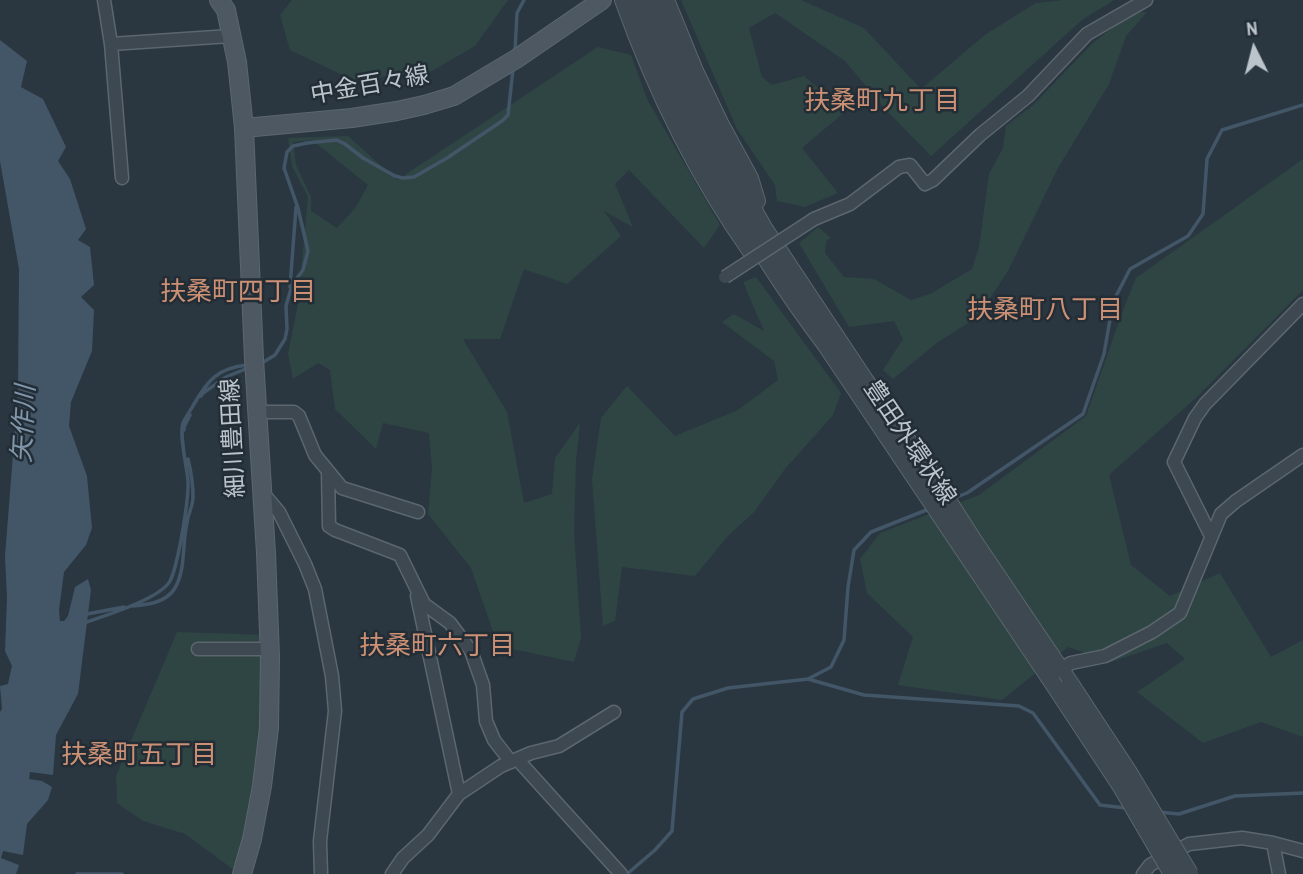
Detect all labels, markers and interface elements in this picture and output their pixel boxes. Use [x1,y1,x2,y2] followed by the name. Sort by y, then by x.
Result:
[1219,14,1289,84] north arrow
[1245,15,1259,42] text: N
[308,61,432,111] street label: 中金百々線
[804,86,960,118] district label: 扶桑町九丁目
[160,277,316,309] district label: 扶桑町四丁目
[967,295,1123,327] district label: 扶桑町八丁目
[857,375,961,511] street label: 豊田外環状線
[216,377,252,499] street label: 細川豊田線
[7,384,43,464] water label: 矢作川
[359,631,515,663] district label: 扶桑町六丁目
[61,740,217,772] district label: 扶桑町五丁目

